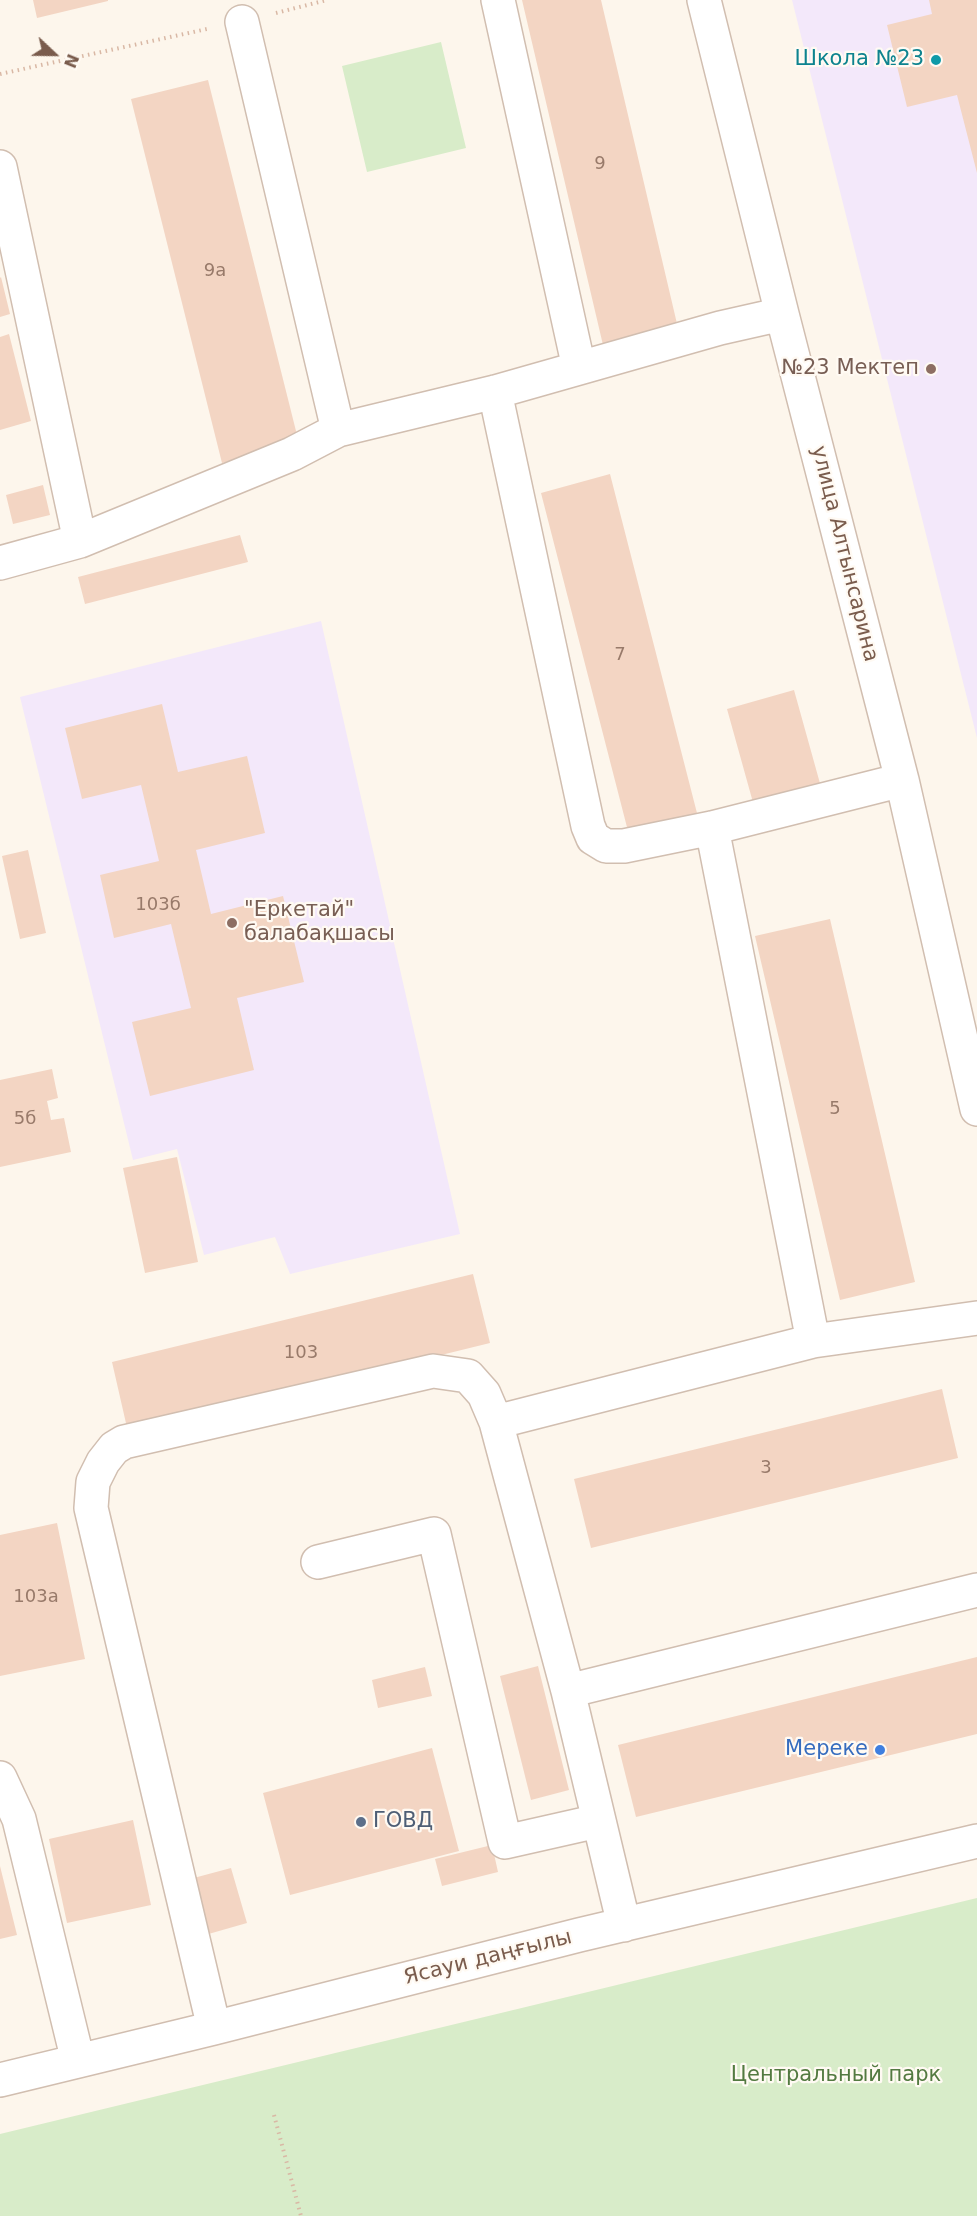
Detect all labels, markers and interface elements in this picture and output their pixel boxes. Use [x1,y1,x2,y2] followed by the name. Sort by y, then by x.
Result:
[24,24,84,84] north arrow
[794,47,924,73] place label: Школа №23
[60,51,82,71] text: N
[929,53,943,67] marker: Школа №23
[594,153,606,175] house number: 9
[204,260,226,282] house number: 9а
[781,356,919,382] place label: №23 Мектеп
[924,362,938,376] marker: №23 Мектеп
[805,443,883,665] street label: улица Алтынсарина
[614,644,626,666] house number: 7
[135,894,181,916] house number: 103б
[244,898,395,948] place label: "Еркетай" балабақшасы
[225,916,239,930] marker: "Еркетай" балабақшасы
[829,1098,841,1120] house number: 5
[14,1108,36,1130] house number: 5б
[284,1342,318,1364] house number: 103
[760,1457,772,1479] house number: 3
[13,1586,59,1608] house number: 103а
[785,1737,868,1763] place label: Мереке
[873,1743,887,1757] marker: Мереке
[373,1809,433,1835] place label: ГОВД
[354,1815,368,1829] marker: ГОВД
[402,1925,574,1991] street label: Ясауи даңғылы
[731,2063,941,2089] park label: Центральный парк

